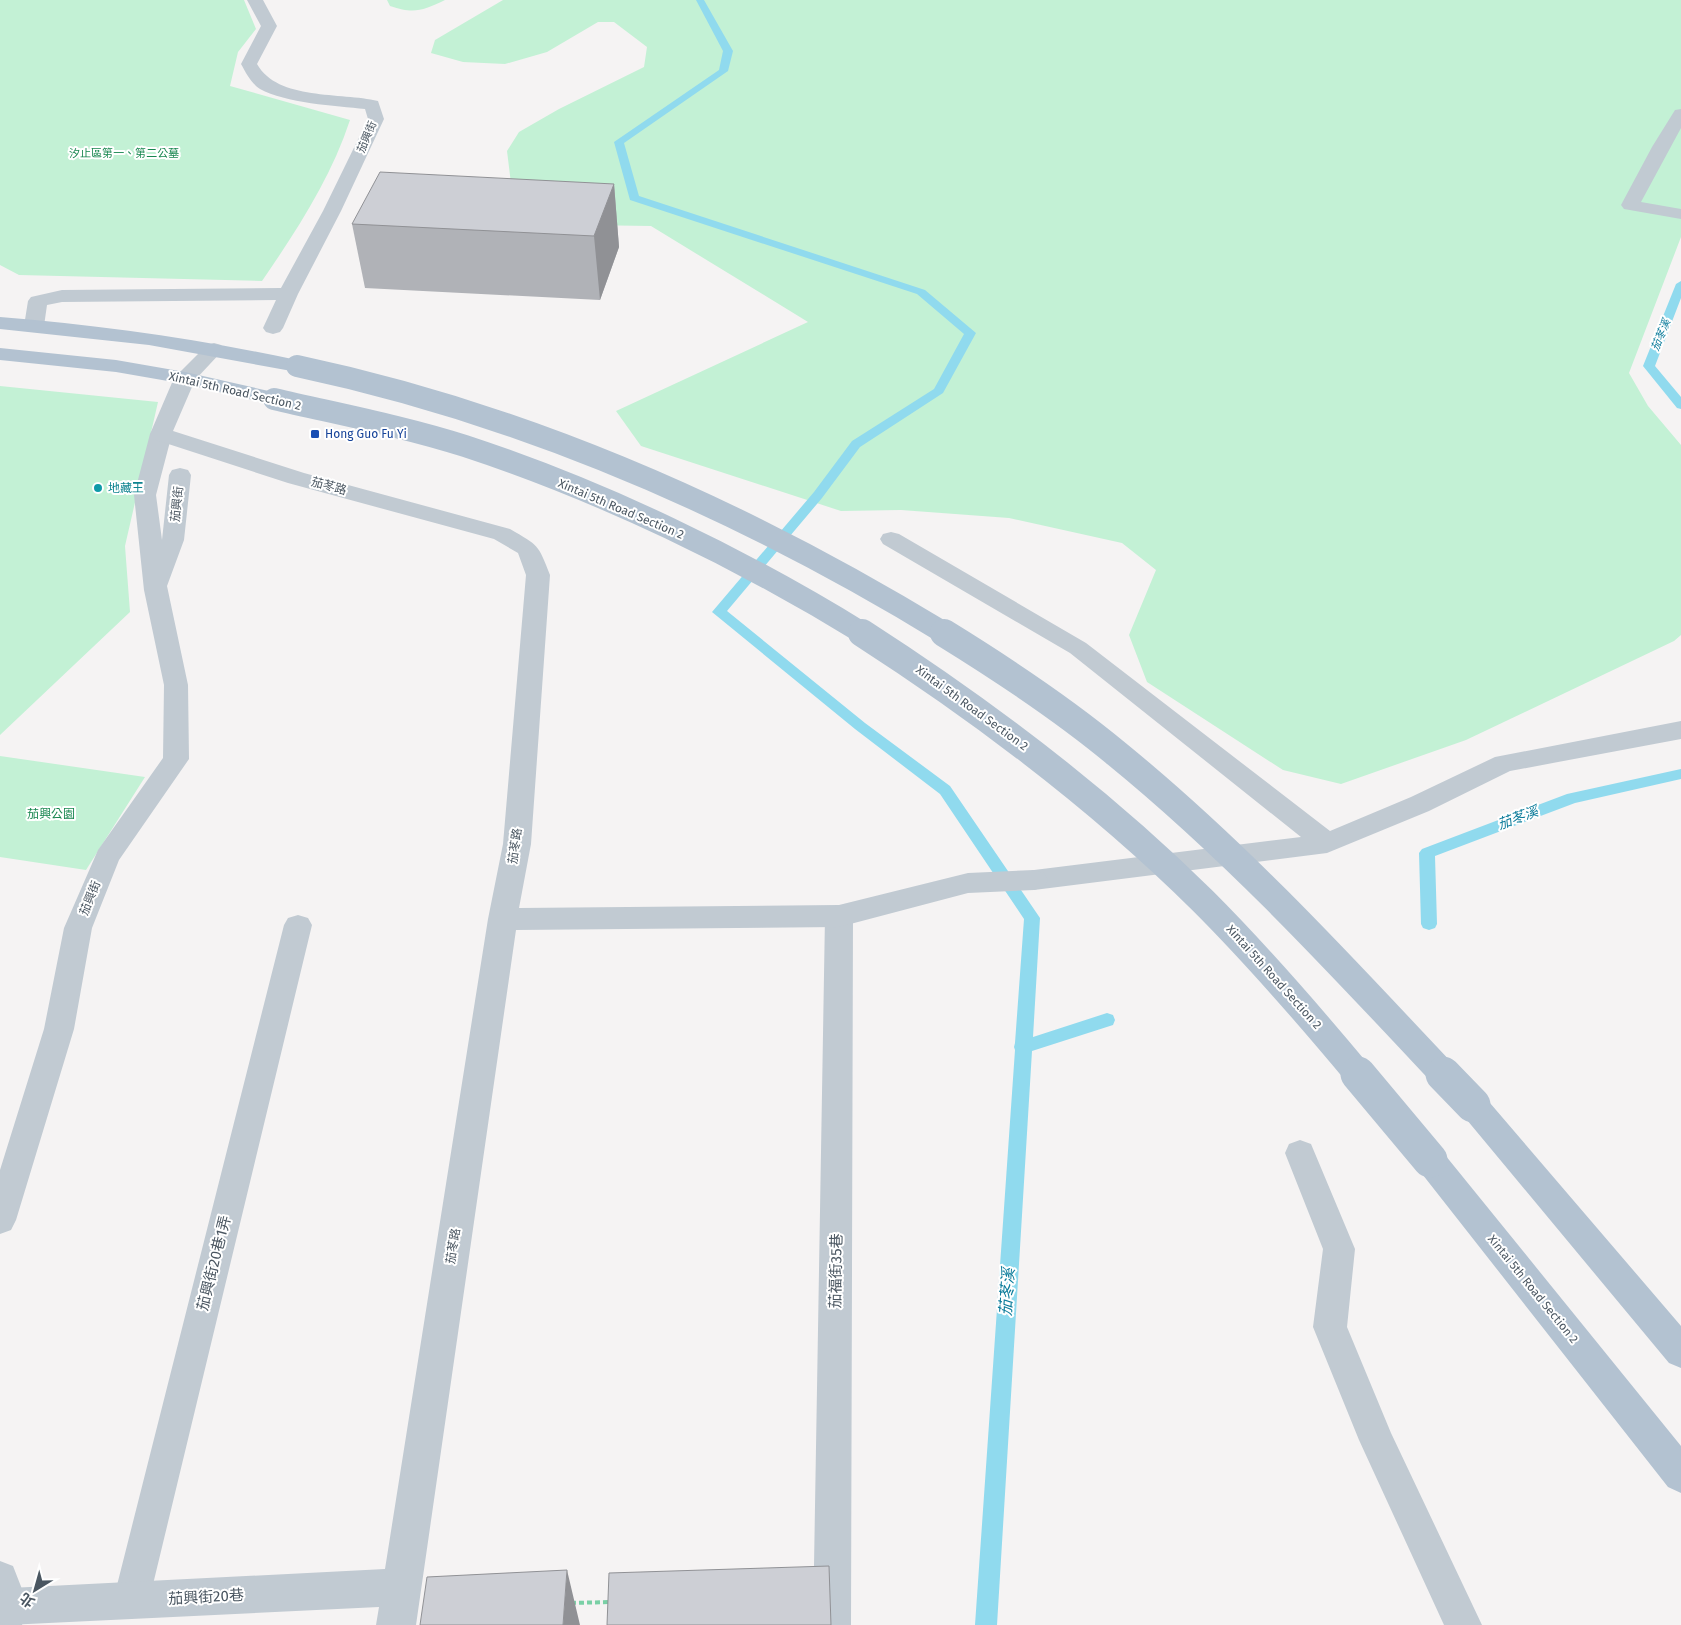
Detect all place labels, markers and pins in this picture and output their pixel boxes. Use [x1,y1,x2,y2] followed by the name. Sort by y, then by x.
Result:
[325,427,407,441] place label: Hong Guo Fu Yi
[309,428,321,440] marker: Hong Guo Fu Yi
[108,481,144,495] place label: 地藏王
[92,482,104,494] marker: 地藏王

